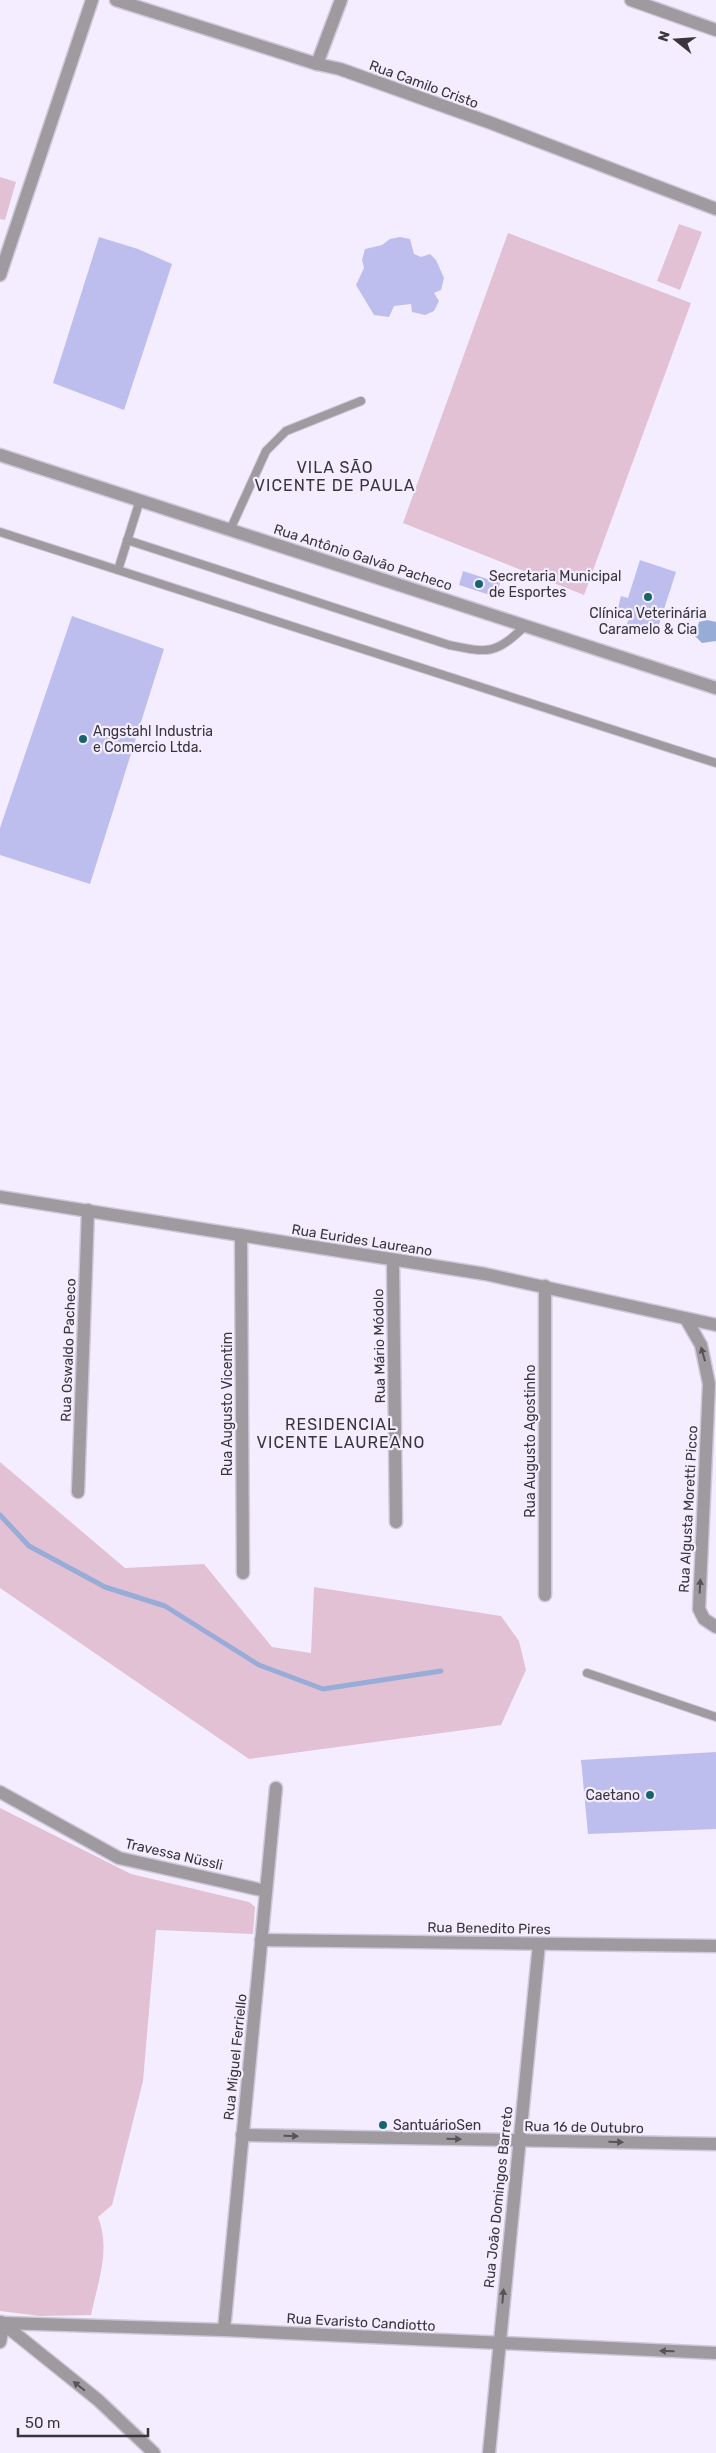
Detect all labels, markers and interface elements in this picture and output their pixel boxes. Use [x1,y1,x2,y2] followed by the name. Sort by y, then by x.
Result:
[651,15,701,65] north arrow
[654,29,674,44] text: N
[367,57,481,112] street label: Rua Camilo Cristo
[255,458,415,495] district label: VILA SÃO VICENTE DE PAULA
[271,521,454,594] street label: Rua Antônio Galvão Pacheco
[489,568,621,601] place label: Secretaria Municipal de Esportes
[473,578,485,590] marker: Secretaria Municipal de Esportes
[642,591,654,603] marker: Clínica Veterinária Caramelo & Cia
[589,605,707,638] place label: Clínica Veterinária Caramelo & Cia
[93,723,213,756] place label: Angstahl Industria e Comercio Ltda.
[77,733,89,745] marker: Angstahl Industria e Comercio Ltda.
[290,1221,434,1260] street label: Rua Eurides Laureano
[57,1278,79,1422] street label: Rua Oswaldo Pacheco
[370,1288,389,1403] street label: Rua Mário Módolo
[219,1332,236,1476] street label: Rua Augusto Vicentim
[699,1347,707,1362] one-way arrow
[522,1364,539,1518] street label: Rua Augusto Agostinho
[257,1415,425,1452] district label: RESIDENCIAL VICENTE LAUREANO
[676,1425,701,1593] street label: Rua Algusta Moretti Picco
[696,1578,704,1594] one-way arrow
[585,1787,640,1804] place label: Caetano
[644,1789,656,1801] marker: Caetano
[123,1835,224,1874] street label: Travessa Nüssli
[427,1919,551,1938] street label: Rua Benedito Pires
[220,1993,251,2121] street label: Rua Miguel Ferriello
[480,2105,517,2289] street label: Rua João Domingos Barreto
[393,2117,481,2134] place label: SantuárioSen
[524,2118,644,2137] street label: Rua 16 de Outubro
[377,2119,389,2131] marker: SantuárioSen
[283,2132,299,2140] one-way arrow
[446,2135,462,2143] one-way arrow
[608,2138,624,2146] one-way arrow
[500,2287,508,2303] one-way arrow
[286,2310,436,2335] street label: Rua Evaristo Candiotto
[659,2347,675,2355] one-way arrow
[73,2380,86,2391] one-way arrow
[18,2406,148,2438] scale bar
[25,2414,60,2432] text: 50 m

